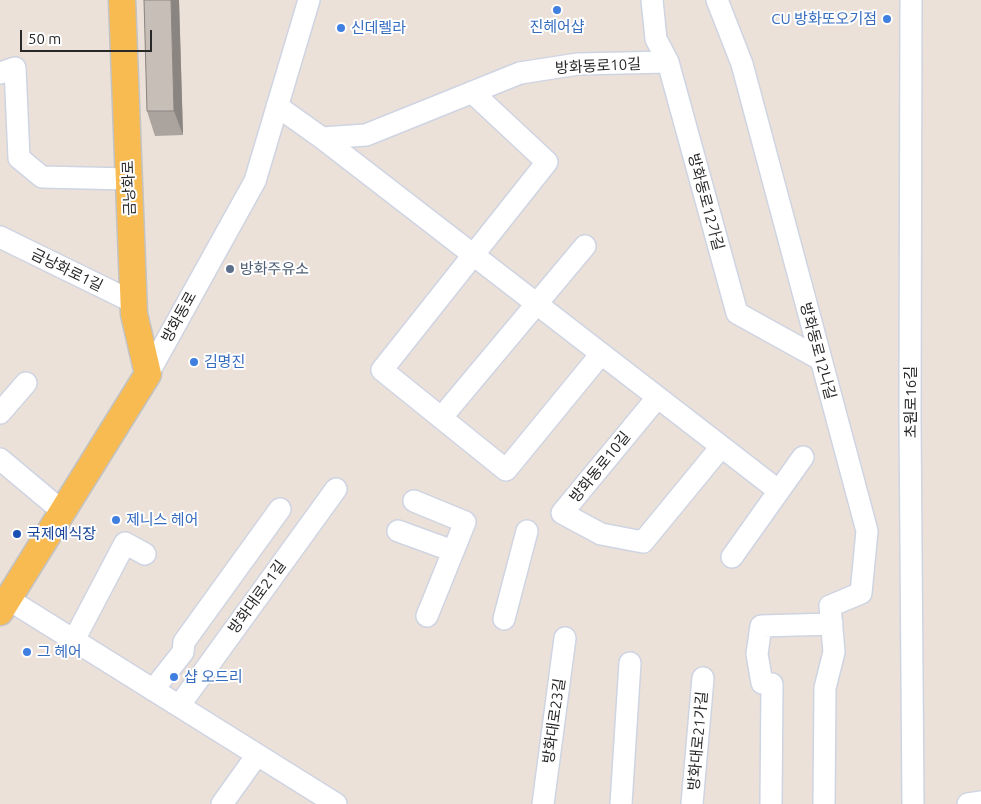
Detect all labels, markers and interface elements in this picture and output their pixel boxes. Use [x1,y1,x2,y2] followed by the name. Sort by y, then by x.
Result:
[551,4,563,16] marker: 진헤어샵
[771,10,877,28] place label: CU 방화또오기점
[881,13,893,25] marker: CU 방화또오기점
[529,18,585,36] place label: 진헤어샵
[351,19,406,37] place label: 신데렐라
[22,20,155,52] scale bar
[335,22,347,34] marker: 신데렐라
[28,30,61,47] text: 50 m
[555,55,641,77] street label: 방화동로10길
[684,152,728,252] street label: 방화동로12가길
[119,160,139,216] street label: 금낭화로
[28,245,106,295] street label: 금낭화로1길
[240,260,309,278] place label: 방화주유소
[224,263,236,275] marker: 방화주유소
[158,288,200,346] street label: 방화동로
[796,301,840,401] street label: 방화동로12나길
[204,353,245,371] place label: 김명진
[188,356,200,368] marker: 김명진
[902,366,920,438] street label: 초원로16길
[566,428,634,506] street label: 방화동로10길
[126,511,198,529] place label: 제니스 헤어
[110,514,122,526] marker: 제니스 헤어
[27,525,96,543] place label: 국제예식장
[11,528,23,540] marker: 국제예식장
[224,557,290,637] street label: 방화대로21길
[37,643,82,661] place label: 그 헤어
[21,646,33,658] marker: 그 헤어
[184,668,243,686] place label: 샵 오드리
[168,671,180,683] marker: 샵 오드리
[539,677,569,765] street label: 방화대로23길
[685,691,711,791] street label: 방화대로21가길

